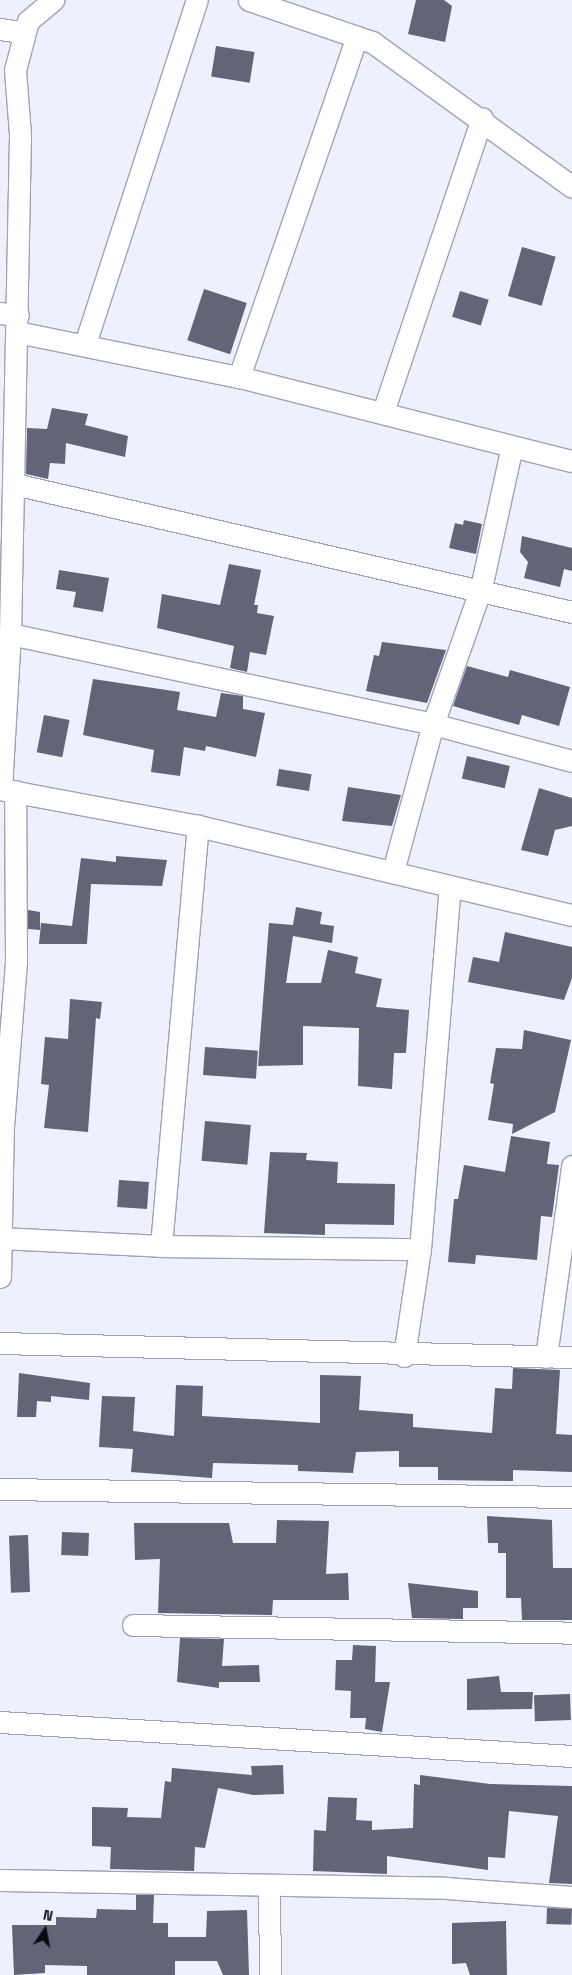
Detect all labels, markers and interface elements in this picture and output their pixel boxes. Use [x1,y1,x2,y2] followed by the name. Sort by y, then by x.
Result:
[20,1905,70,1955] north arrow
[42,1906,55,1925] text: N

